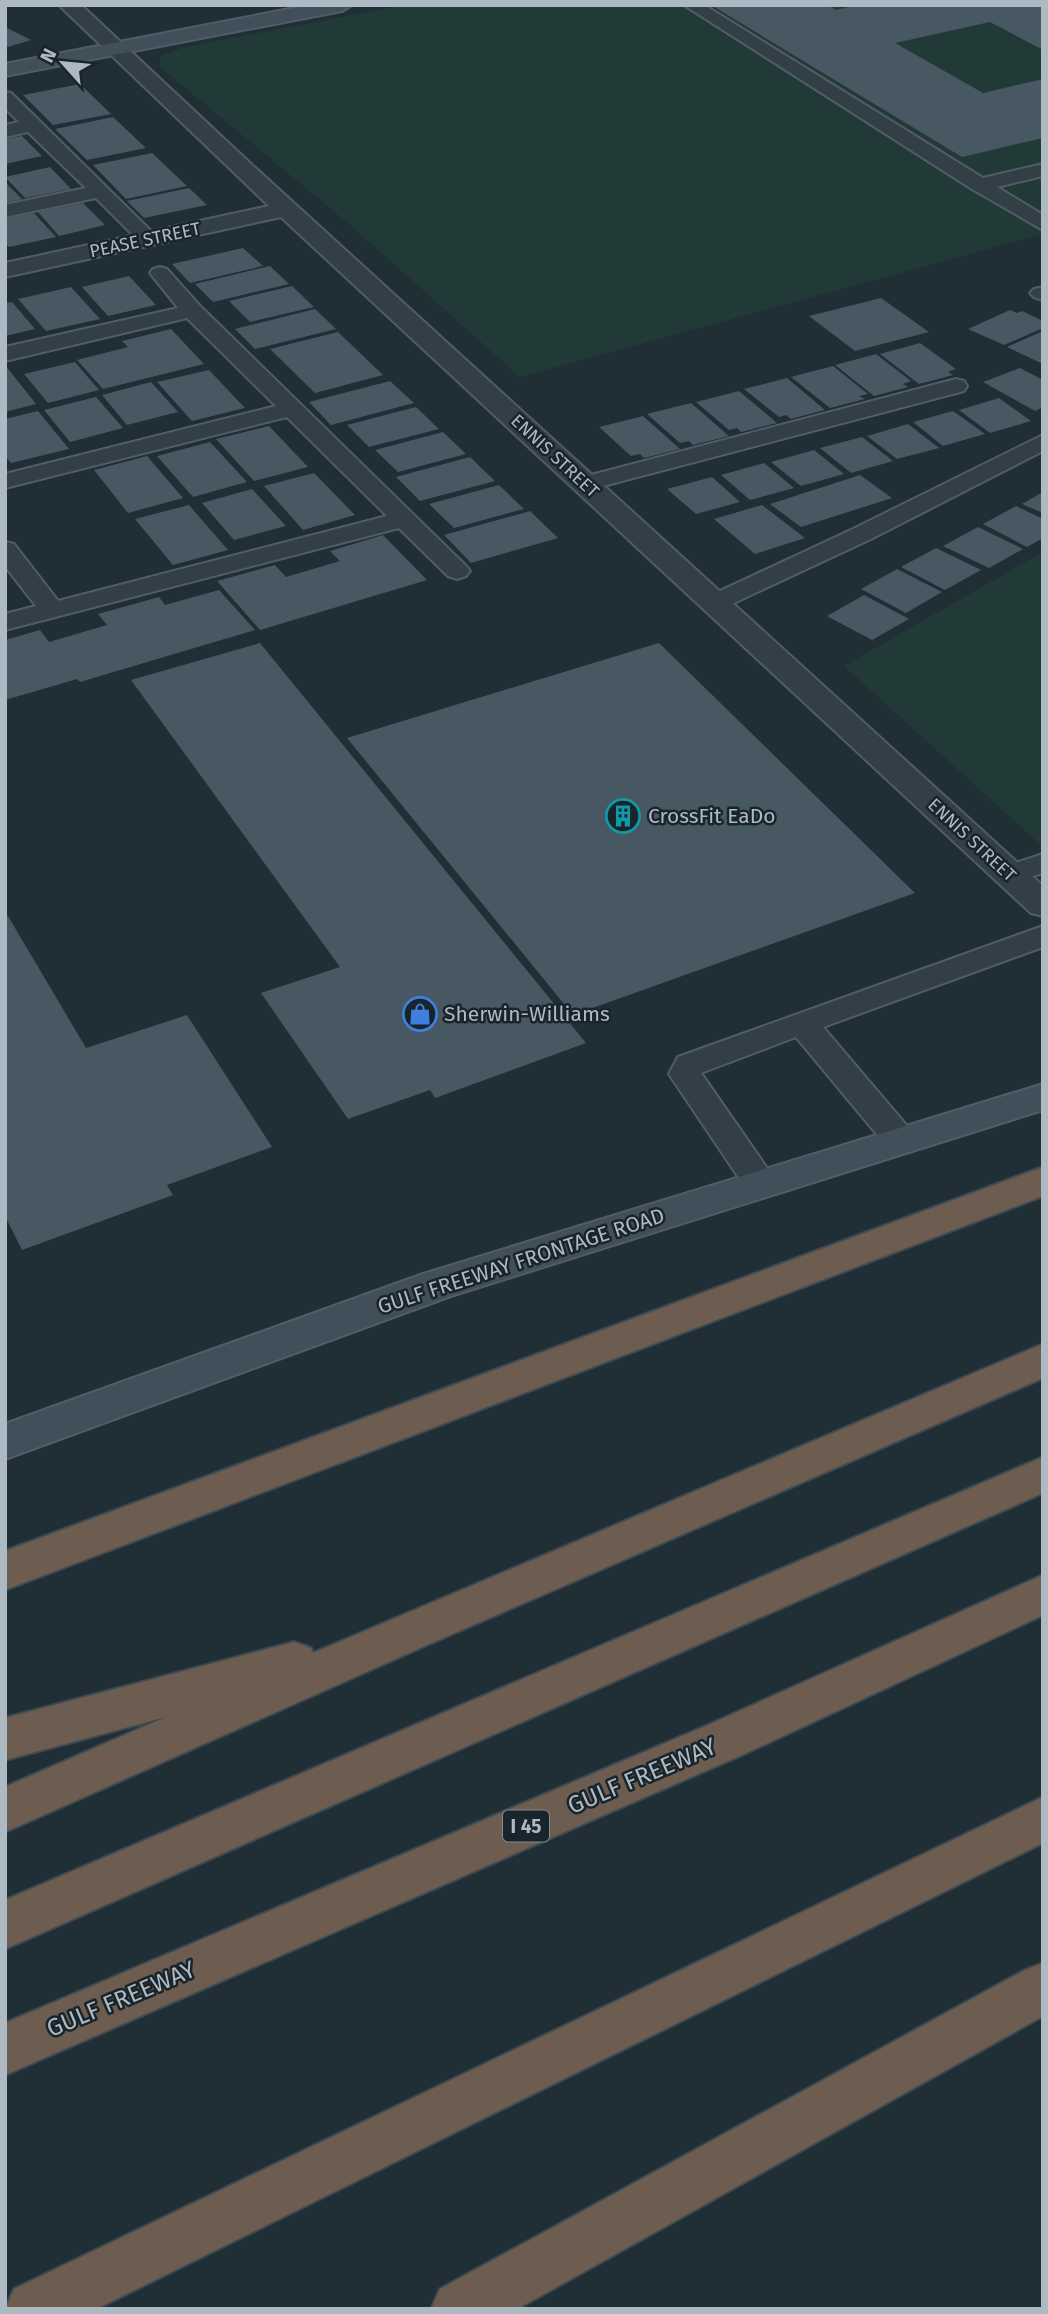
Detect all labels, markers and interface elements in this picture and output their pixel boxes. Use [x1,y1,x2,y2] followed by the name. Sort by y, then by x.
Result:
[28,28,98,98] north arrow
[35,45,61,66] text: N
[88,217,203,262] street label: PEASE STREET
[506,410,604,503] street label: ENNIS STREET
[923,794,1021,887] street label: ENNIS STREET
[604,797,642,835] building icon: CrossFit EaDo
[648,803,775,829] place label: CrossFit EaDo
[401,995,439,1033] shop icon: Sherwin-Williams
[444,1001,610,1027] place label: Sherwin-Williams
[374,1202,668,1320] street label: GULF FREEWAY FRONTAGE ROAD
[563,1732,721,1820] street label: GULF FREEWAY
[503,1810,549,1842] road number: I 45
[42,1955,200,2043] street label: GULF FREEWAY

